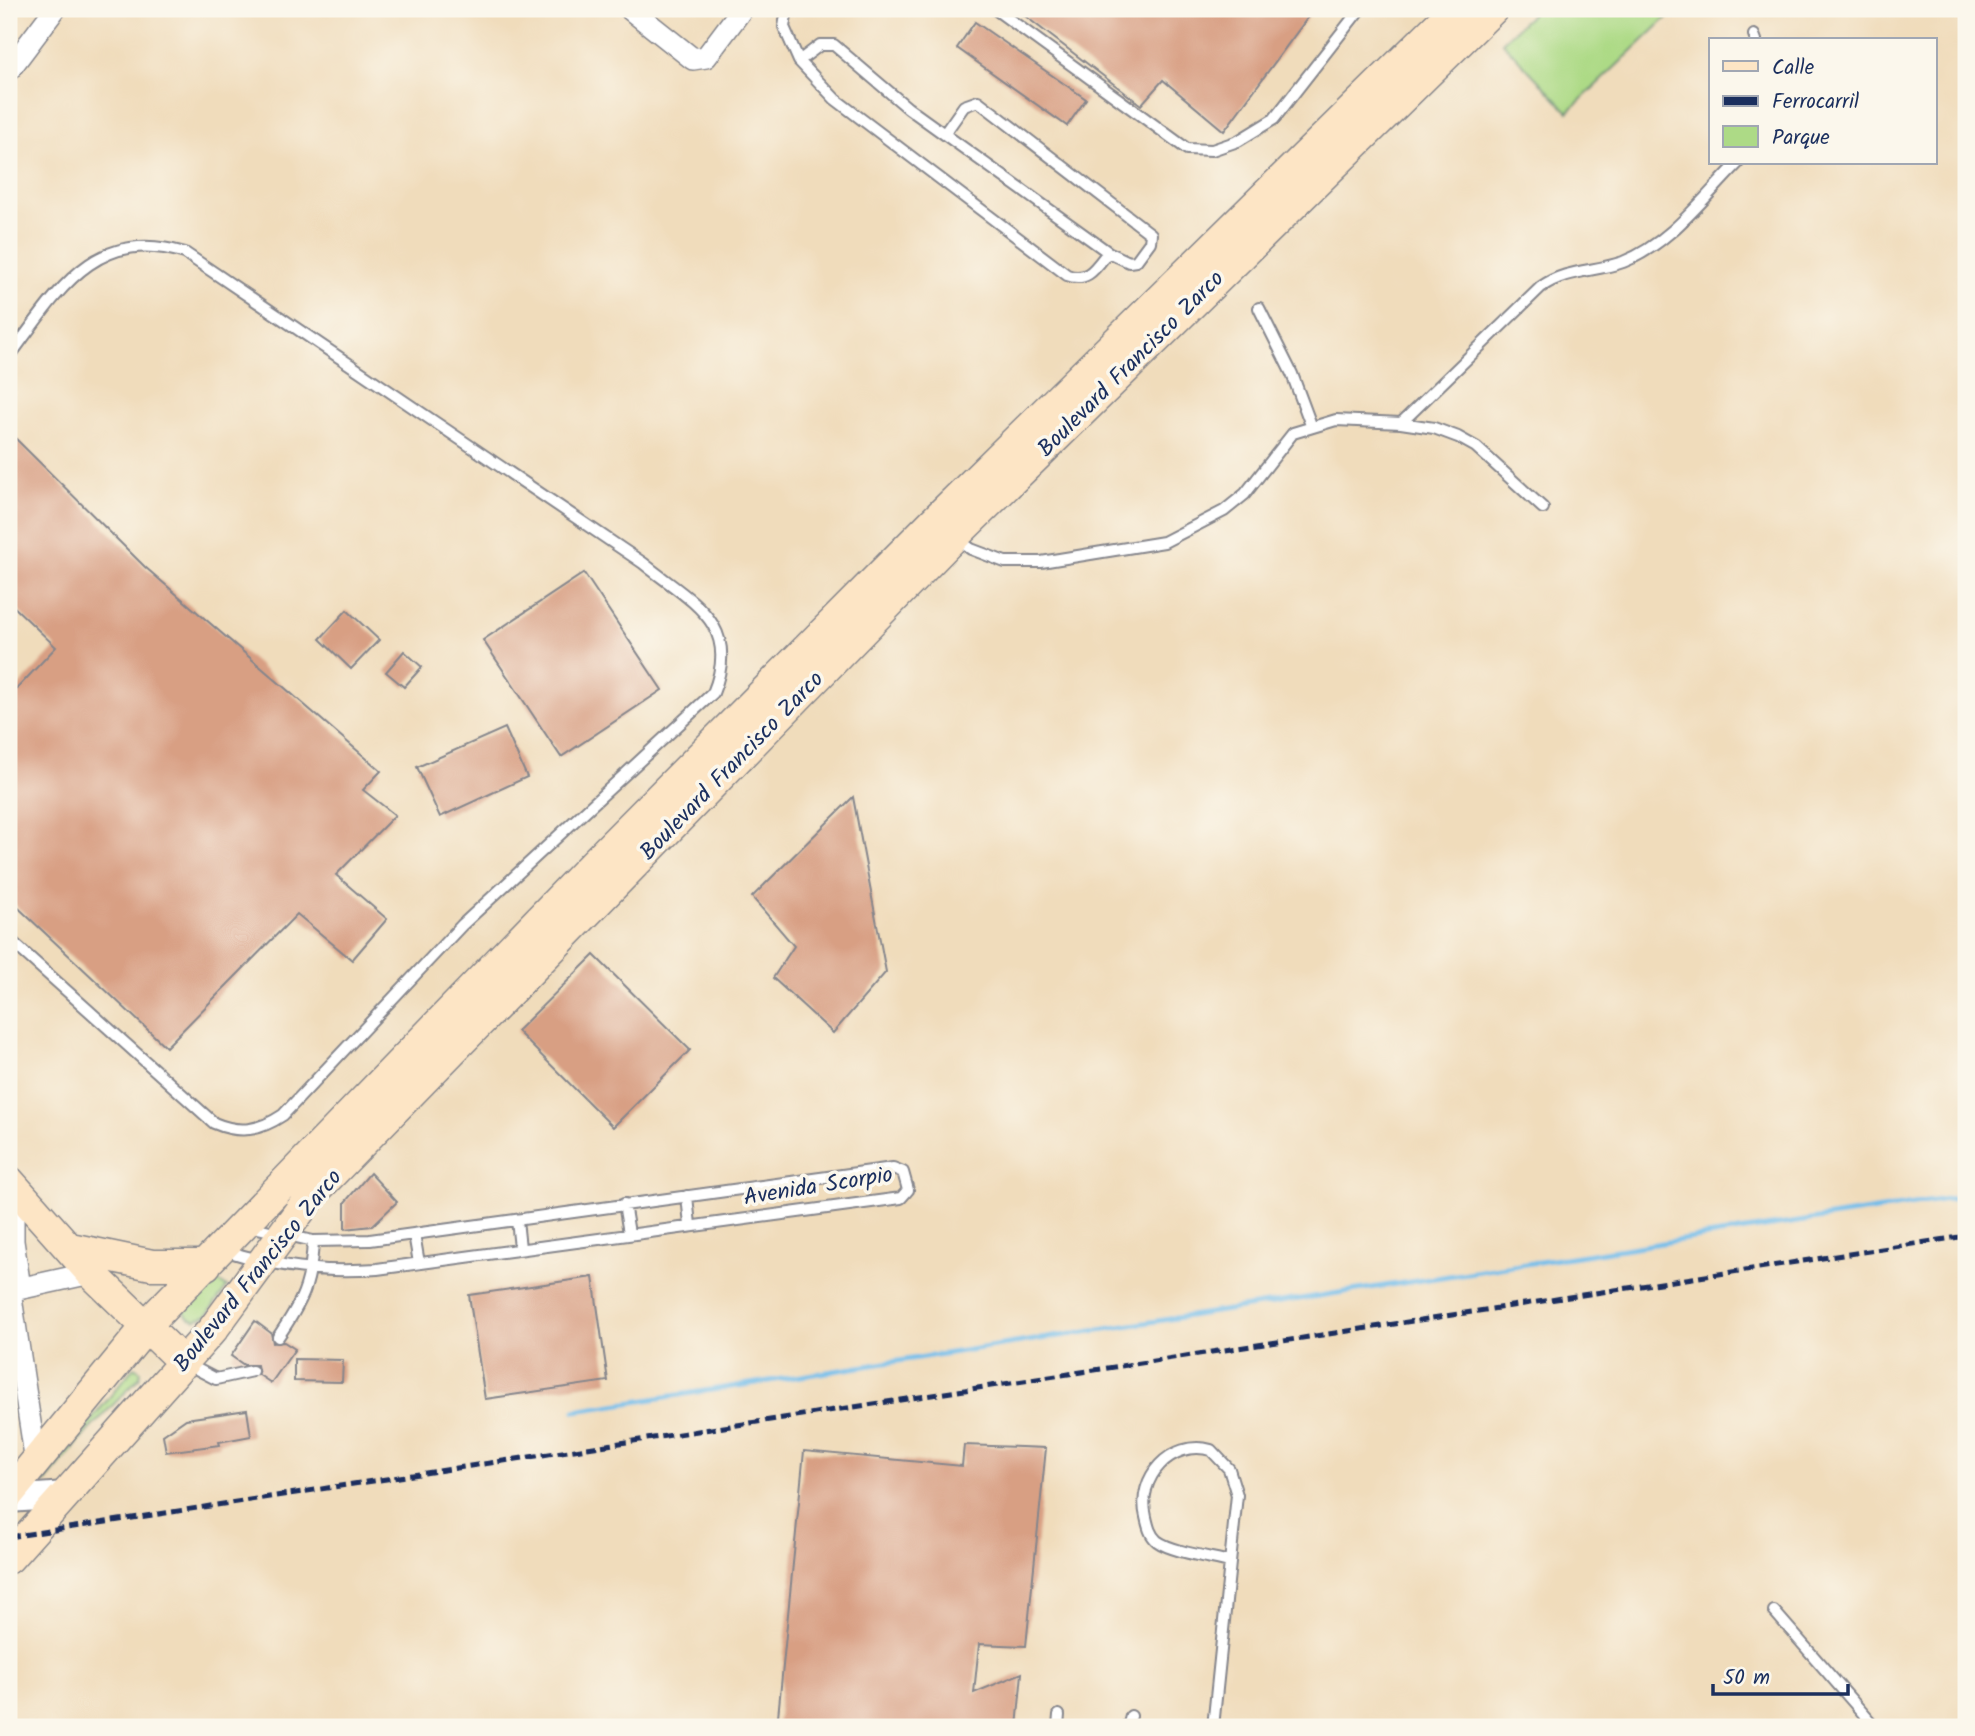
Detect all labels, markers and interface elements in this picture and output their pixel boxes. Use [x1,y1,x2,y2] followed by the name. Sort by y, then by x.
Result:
[1709,38,1937,164] legend
[1772,52,1815,85] text: Calle
[1772,86,1859,119] text: Ferrocarril
[1772,122,1830,155] text: Parque
[1029,262,1233,466] street label: Boulevard Francisco Zarco
[632,663,833,870] street label: Boulevard Francisco Zarco
[741,1157,896,1217] street label: Avenida Scorpio
[165,1162,352,1381] street label: Boulevard Francisco Zarco
[1713,1652,1847,1696] scale bar
[1723,1662,1770,1695] text: 50 m

